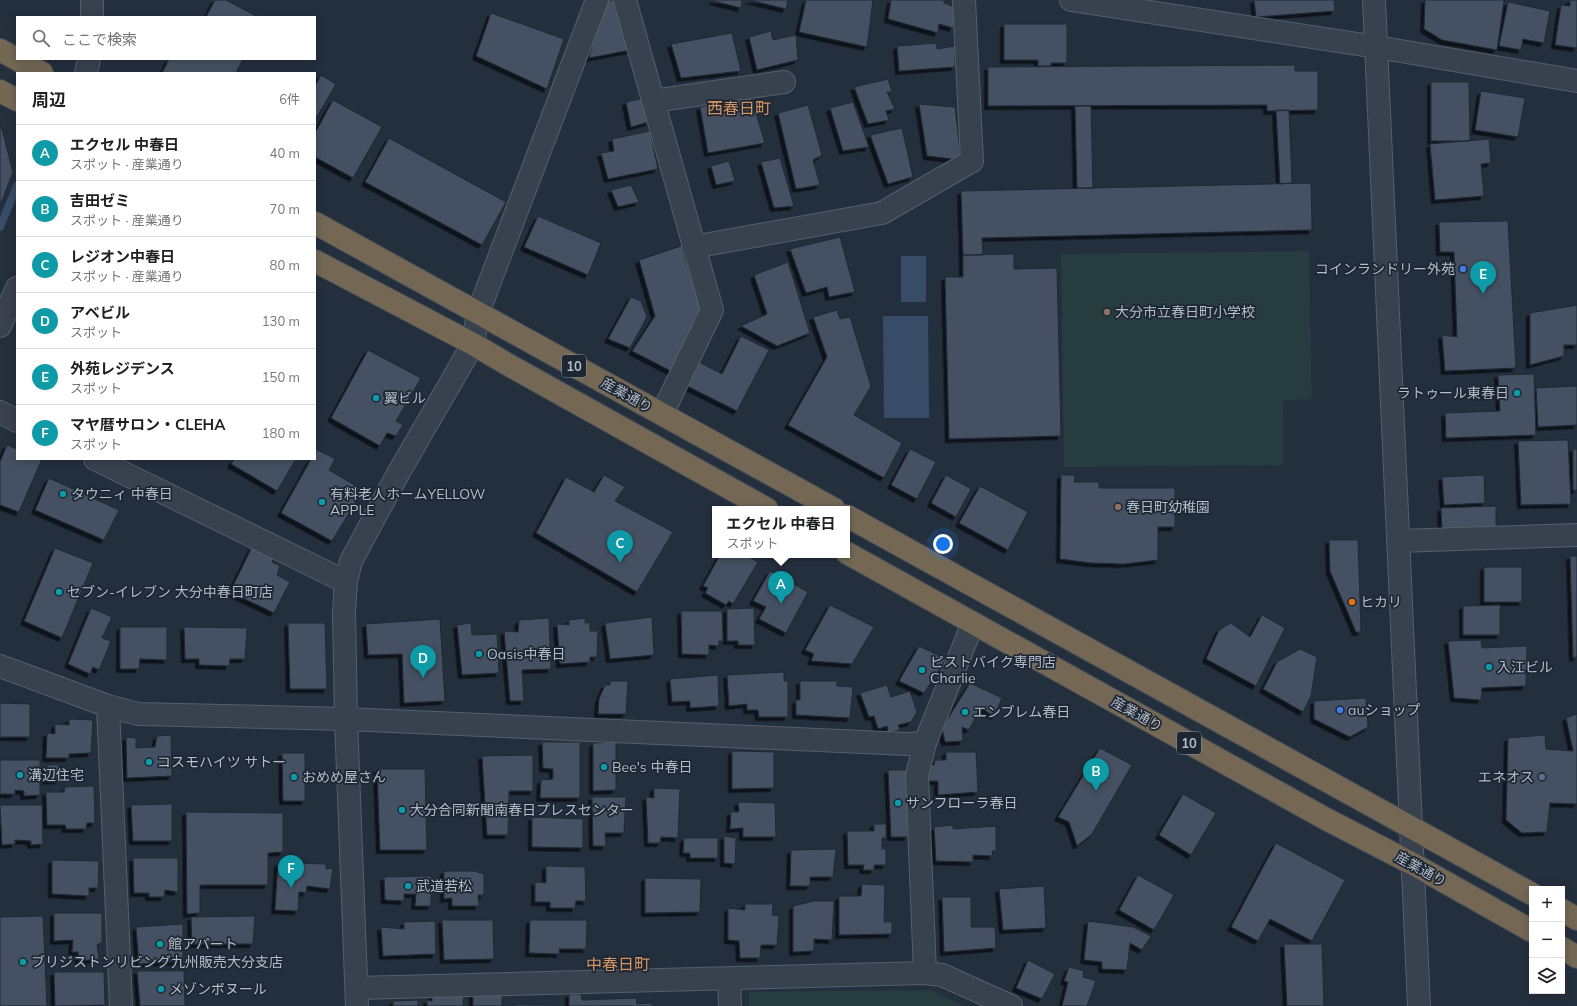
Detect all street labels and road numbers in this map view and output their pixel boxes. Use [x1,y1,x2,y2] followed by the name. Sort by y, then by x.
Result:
[562,355,586,377] road number: 10
[598,374,656,416] street label: 産業通り
[1108,693,1166,735] street label: 産業通り
[1177,732,1201,754] road number: 10
[1392,848,1450,890] street label: 産業通り

